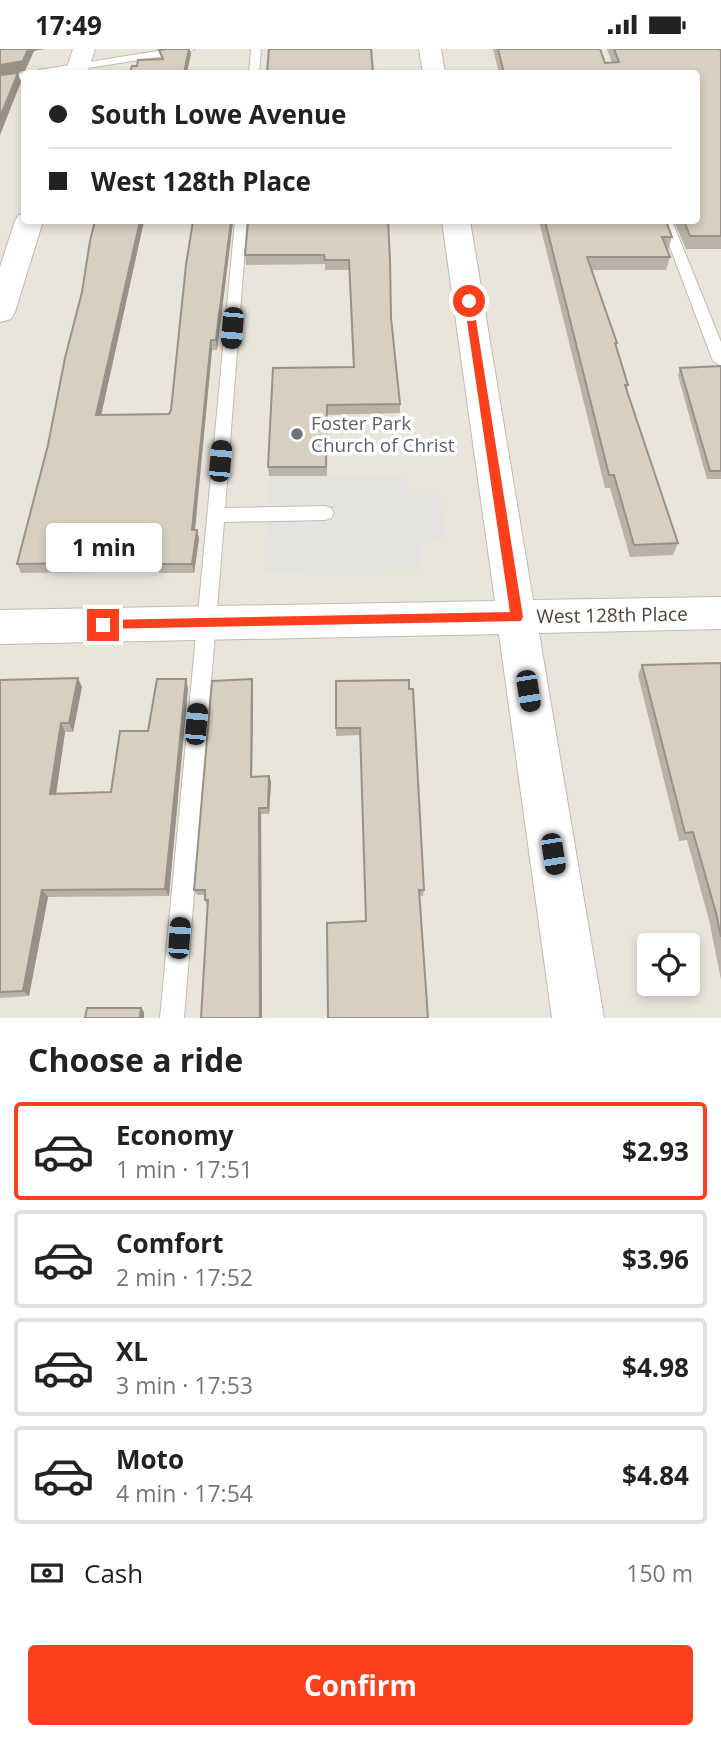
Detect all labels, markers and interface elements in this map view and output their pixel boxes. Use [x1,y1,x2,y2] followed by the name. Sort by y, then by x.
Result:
[35,7,102,43] text: 17:49
[91,96,346,132] text: South Lowe Avenue
[91,163,311,199] text: West 128th Place
[453,285,485,317] route start
[220,306,245,350] car
[311,410,455,458] place label: Foster Park Church of Christ
[289,426,305,442] marker: Foster Park Church of Christ
[208,439,233,483] car
[45,524,161,573] callout: 1 min
[72,531,136,563] text: 1 min
[536,601,688,629] street label: West 128th Place
[87,609,119,641] route end
[515,669,542,713] car
[184,702,209,746] car
[540,832,567,876] car
[168,916,191,960] car
[637,933,700,996] map controls
[637,933,700,996] button: locate
[28,1038,243,1081] text: Choose a ride
[116,1117,234,1153] text: Economy
[32,1120,95,1183] icon: car
[622,1133,689,1169] text: $2.93
[116,1153,253,1185] text: 1 min · 17:51
[116,1225,223,1261] text: Comfort
[32,1228,95,1291] icon: car
[622,1241,689,1277] text: $3.96
[116,1261,253,1293] text: 2 min · 17:52
[116,1333,148,1369] text: XL
[32,1336,95,1399] icon: car
[622,1349,689,1385] text: $4.98
[116,1369,253,1401] text: 3 min · 17:53
[116,1441,184,1477] text: Moto
[32,1444,95,1507] icon: car
[622,1457,689,1493] text: $4.84
[116,1477,253,1509] text: 4 min · 17:54
[28,1554,66,1592] icon: cash
[84,1555,143,1591] text: Cash
[626,1557,693,1589] text: 150 m
[28,1645,693,1725] button: Confirm

